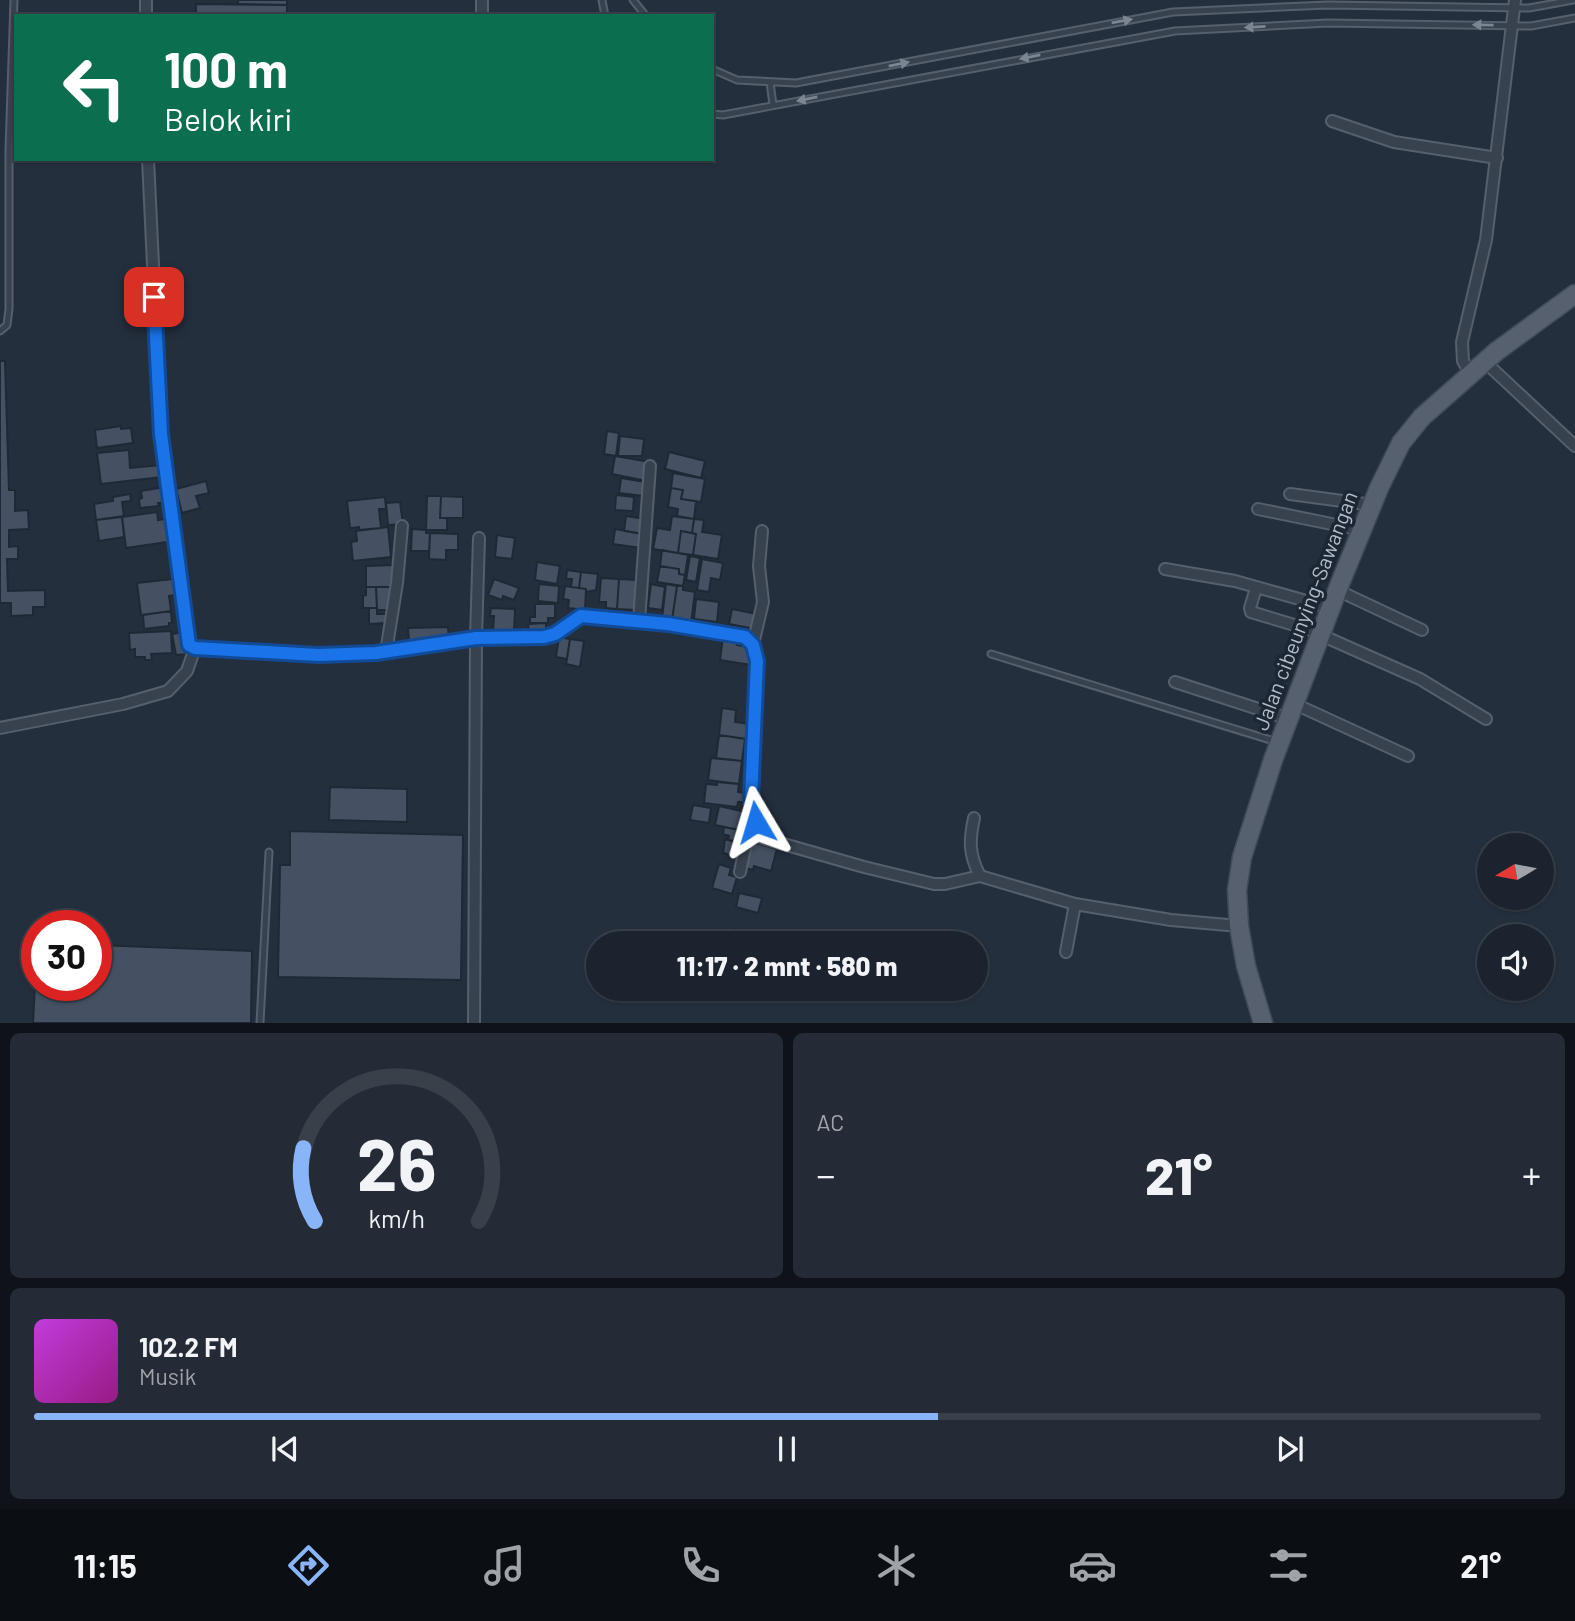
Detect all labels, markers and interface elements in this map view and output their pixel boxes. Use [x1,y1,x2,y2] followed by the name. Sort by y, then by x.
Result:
[1111,16,1133,27] one-way arrow
[1472,19,1494,31] one-way arrow
[1244,21,1266,32] one-way arrow
[164,39,288,98] text: 100 m
[49,42,140,133] icon: left
[1019,51,1041,62] one-way arrow
[888,58,910,69] one-way arrow
[796,93,818,104] one-way arrow
[164,99,292,137] text: Belok kiri
[124,267,184,327] pin
[135,278,173,316] icon: arrive
[1247,487,1362,734] street label: Jalan cibeunying-Sawangan
[719,785,793,859] position arrow
[1477,833,1554,910] north arrow
[1477,833,1554,1001] map controls
[21,910,112,1001] speed limit sign: 30
[1477,924,1554,1001] button: sound
[677,950,897,981] text: 11:17 · 2 mnt · 580 m
[817,1108,844,1136] text: AC
[356,1119,436,1207] text: 26
[1145,1143,1212,1205] text: 21°
[817,1151,836,1197] text: −
[1522,1151,1541,1197] text: +
[368,1203,425,1233] text: km/h
[139,1331,238,1362] text: 102.2 FM
[139,1362,196,1390] text: Musik
[266,1430,304,1468] icon: previous
[768,1430,806,1468] icon: pause
[1271,1430,1309,1468] icon: next
[284,1541,333,1590] icon: directions
[480,1541,529,1590] icon: music
[676,1541,725,1590] icon: phone
[872,1541,921,1590] icon: climate
[1068,1541,1117,1590] icon: car
[1264,1541,1313,1590] icon: filters
[74,1546,137,1584] text: 11:15
[1460,1546,1501,1584] text: 21°

